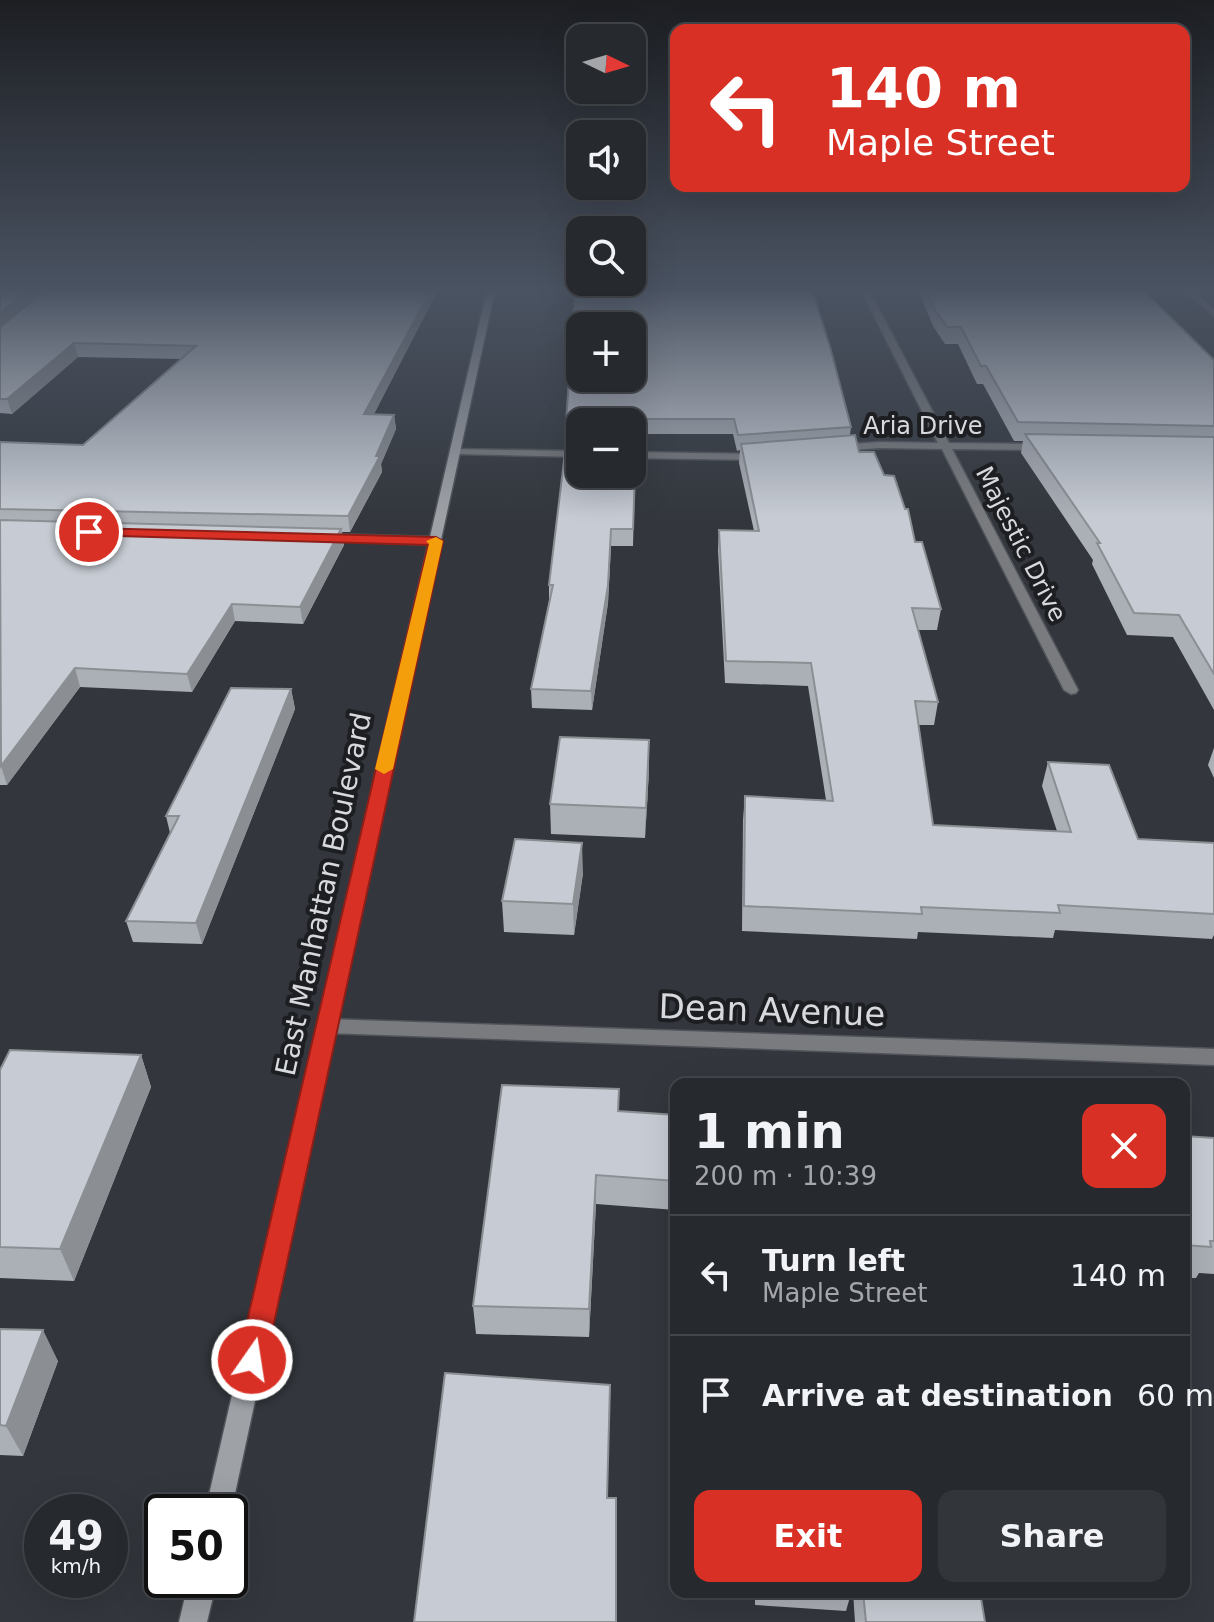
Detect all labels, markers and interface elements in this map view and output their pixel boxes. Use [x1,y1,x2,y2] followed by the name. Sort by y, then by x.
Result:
[566,24,646,104] north arrow
[566,24,646,488] map controls
[826,55,1021,120] text: 140 m
[694,56,798,160] icon: left
[566,120,646,200] button: sound
[826,122,1055,163] text: Maple Street
[566,216,646,296] button: search
[566,312,646,392] button: +
[566,408,646,488] button: −
[863,412,983,440] street label: Aria Drive
[970,462,1072,626] street label: Majestic Drive
[55,498,123,566] pin
[67,510,111,554] icon: arrive
[269,709,378,1079] street label: East Manhattan Boulevard
[658,986,886,1034] street label: Dean Avenue
[694,1103,845,1159] text: 1 min
[1082,1104,1166,1188] button: close
[694,1161,877,1191] text: 200 m · 10:39
[762,1243,905,1278] text: Turn left
[694,1253,738,1297] icon: left
[1070,1258,1166,1293] text: 140 m
[762,1278,927,1308] text: Maple Street
[210,1318,294,1402] position arrow
[694,1373,738,1417] icon: arrive
[762,1378,1113,1413] text: Arrive at destination
[1137,1378,1214,1413] text: 60 m
[694,1490,922,1582] button: Exit
[938,1490,1166,1582] button: Share
[144,1494,248,1598] speed limit sign: 50
[48,1513,104,1559] text: 49
[51,1554,101,1578] text: km/h

